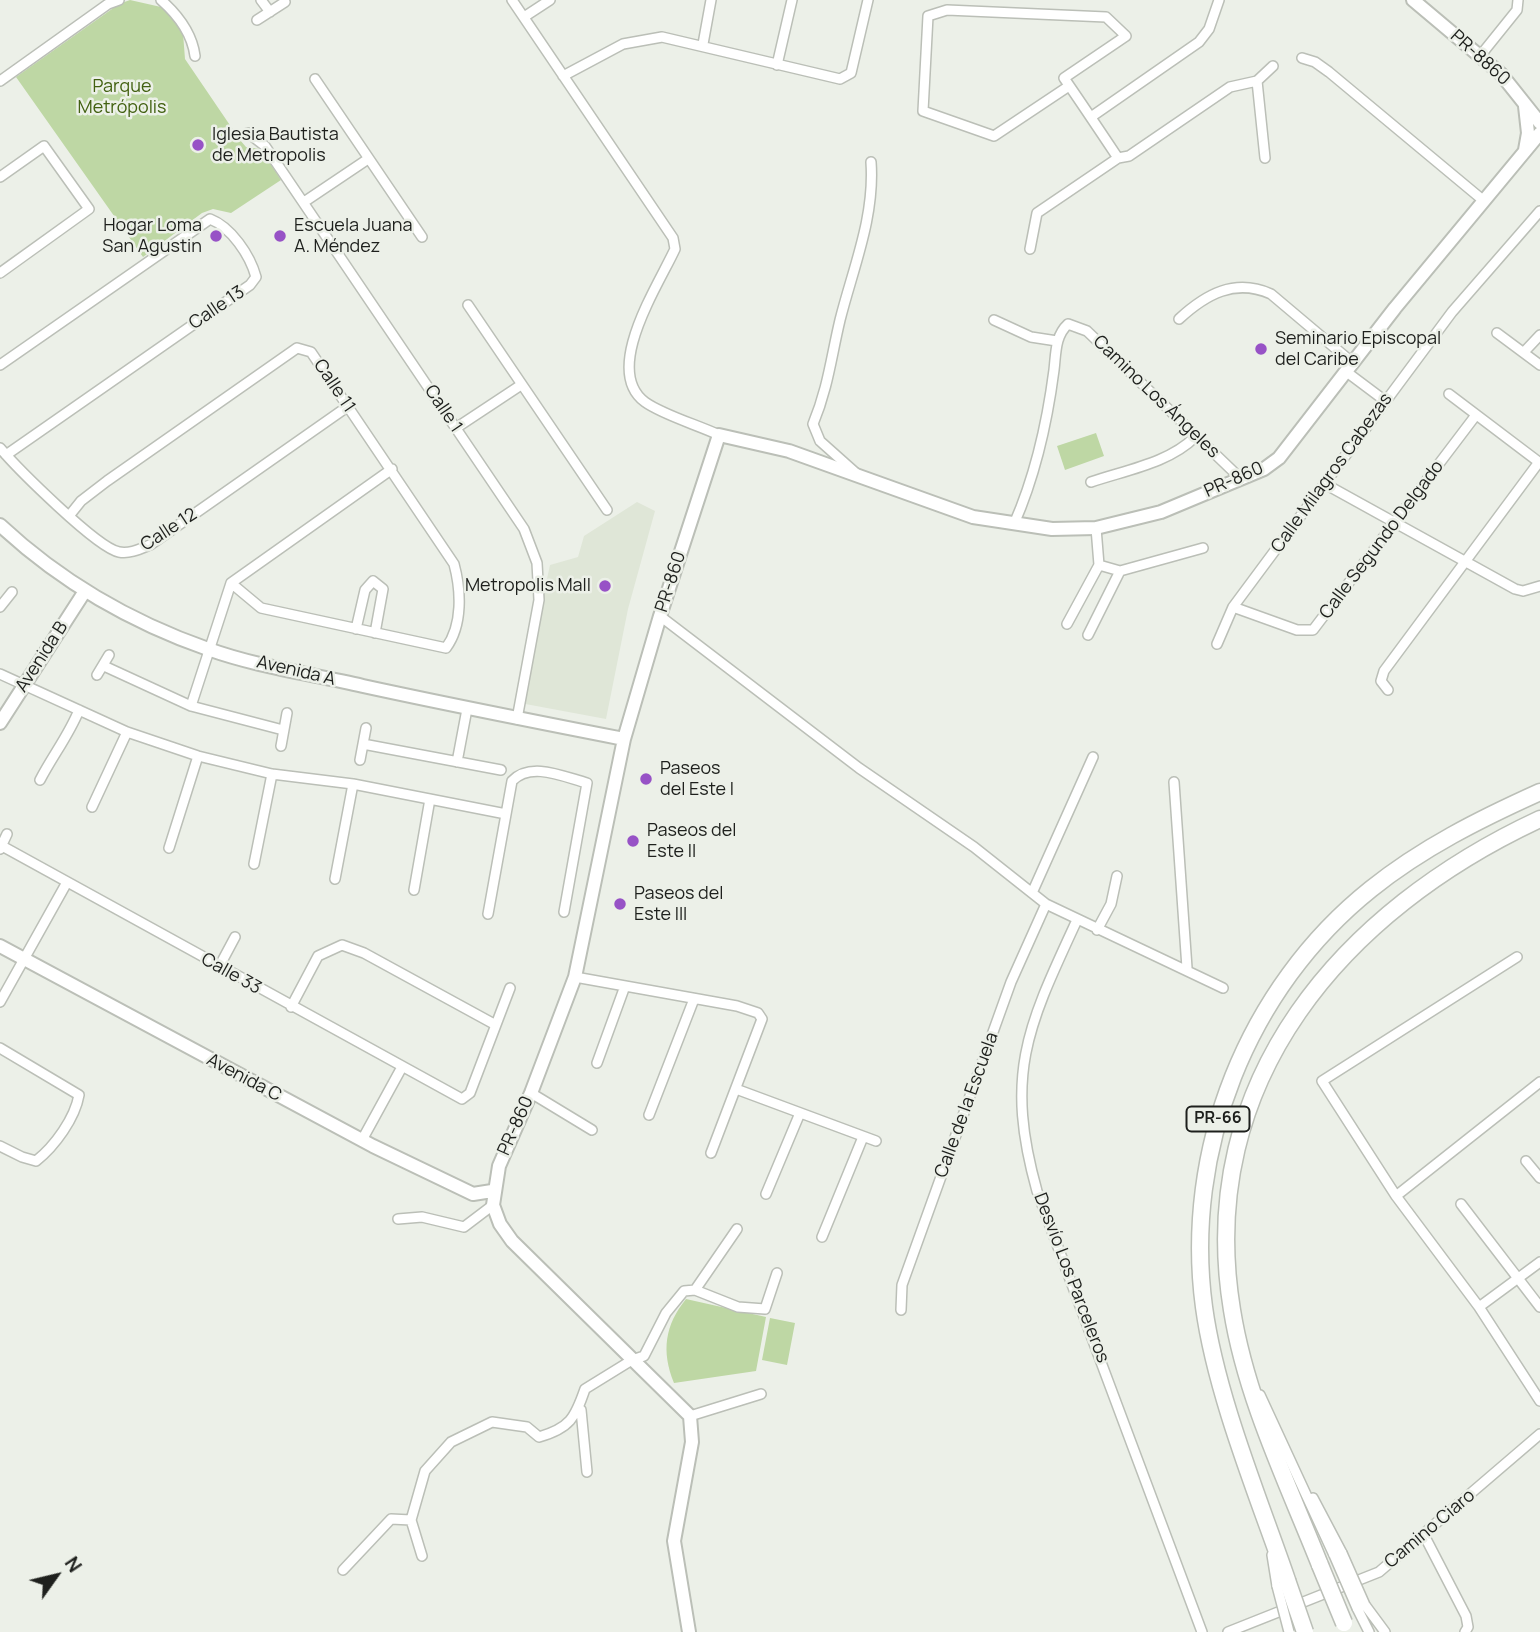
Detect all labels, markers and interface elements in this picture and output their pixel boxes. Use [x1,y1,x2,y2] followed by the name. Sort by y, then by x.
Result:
[1446,26,1514,90] street label: PR-8860
[78,76,166,119] park label: Parque Metrópolis
[212,124,339,166] place label: Iglesia Bautista de Metropolis
[190,137,206,153] marker: Iglesia Bautista de Metropolis
[102,215,202,258] place label: Hogar Loma San Agustin
[294,215,412,258] place label: Escuela Juana A. Méndez
[208,228,224,244] marker: Hogar Loma San Agustin
[272,228,288,244] marker: Escuela Juana A. Méndez
[185,282,249,334] street label: Calle 13
[1275,328,1441,370] place label: Seminario Episcopal del Caribe
[1088,331,1224,463] street label: Camino Los Ángeles
[1253,341,1269,357] marker: Seminario Episcopal del Caribe
[308,355,360,417] street label: Calle 11
[419,381,467,437] street label: Calle 1
[1267,389,1397,557] street label: Calle Milagros Cabezas
[1201,457,1267,503] street label: PR-860
[1315,457,1449,623] street label: Calle Segundo Delgado
[137,504,201,556] street label: Calle 12
[651,549,691,615] street label: PR-860
[465,575,591,597] place label: Metropolis Mall
[597,578,613,594] marker: Metropolis Mall
[11,618,73,696] street label: Avenida B
[254,651,338,691] street label: Avenida A
[660,758,734,800] place label: Paseos del Este I
[638,771,654,787] marker: Paseos del Este I
[647,820,736,862] place label: Paseos del Este II
[625,833,641,849] marker: Paseos del Este II
[634,883,723,926] place label: Paseos del Este III
[612,896,628,912] marker: Paseos del Este III
[197,949,265,999] street label: Calle 33
[931,1029,1003,1181] street label: Calle de la Escuela
[203,1049,285,1107] street label: Avenida C
[493,1093,539,1159] street label: PR-860
[1186,1106,1250,1132] road number: PR-66
[1029,1190,1113,1366] street label: Desvío Los Parceleros
[1380,1485,1480,1573] street label: Camino Ciaro
[21,1541,91,1611] north arrow
[59,1551,88,1577] text: N

